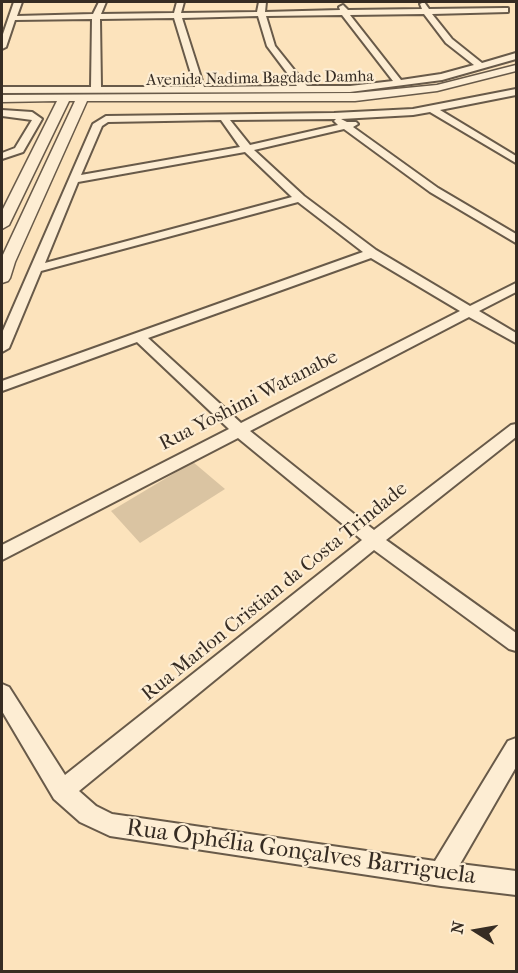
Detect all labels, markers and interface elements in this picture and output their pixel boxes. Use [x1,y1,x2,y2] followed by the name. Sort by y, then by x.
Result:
[146,67,374,91] street label: Avenida Nadima Bagdade Damha
[156,346,342,456] street label: Rua Yoshimi Watanabe
[137,477,413,707] street label: Rua Marlon Cristian da Costa Trindade
[124,814,478,892] street label: Rua Ophélia Gonçalves Barriguela
[446,901,506,961] north arrow
[447,920,468,935] text: N

